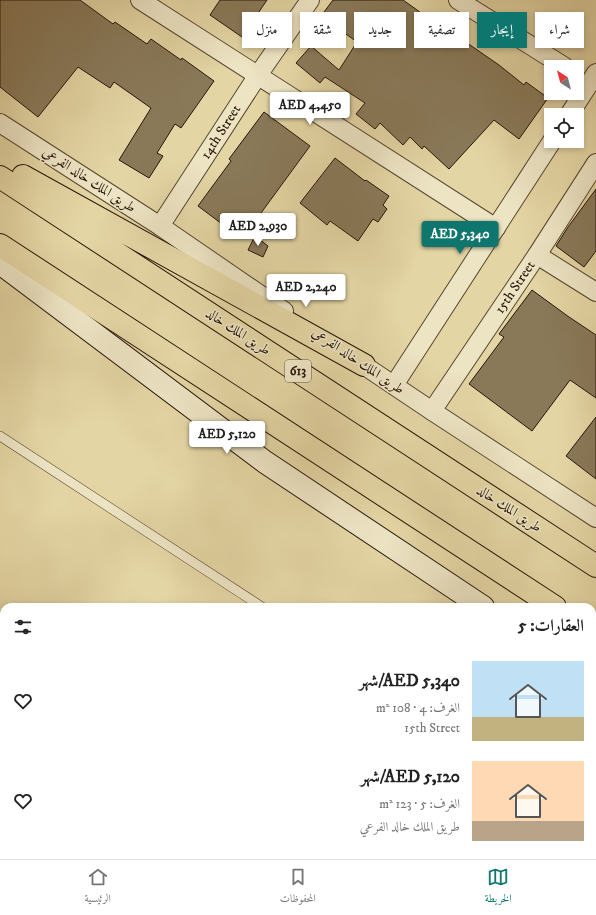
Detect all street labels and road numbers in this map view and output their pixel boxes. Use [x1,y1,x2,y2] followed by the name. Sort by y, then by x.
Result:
[197,101,245,163] street label: 14th Street
[38,143,139,219] street label: طريق الملك خالد الفرعي
[491,257,540,317] street label: 15th Street
[202,304,274,360] street label: طريق الملك خالد
[307,323,408,400] street label: طريق الملك خالد الفرعي
[285,360,311,382] road number: 613
[473,481,545,537] street label: طريق الملك خالد

